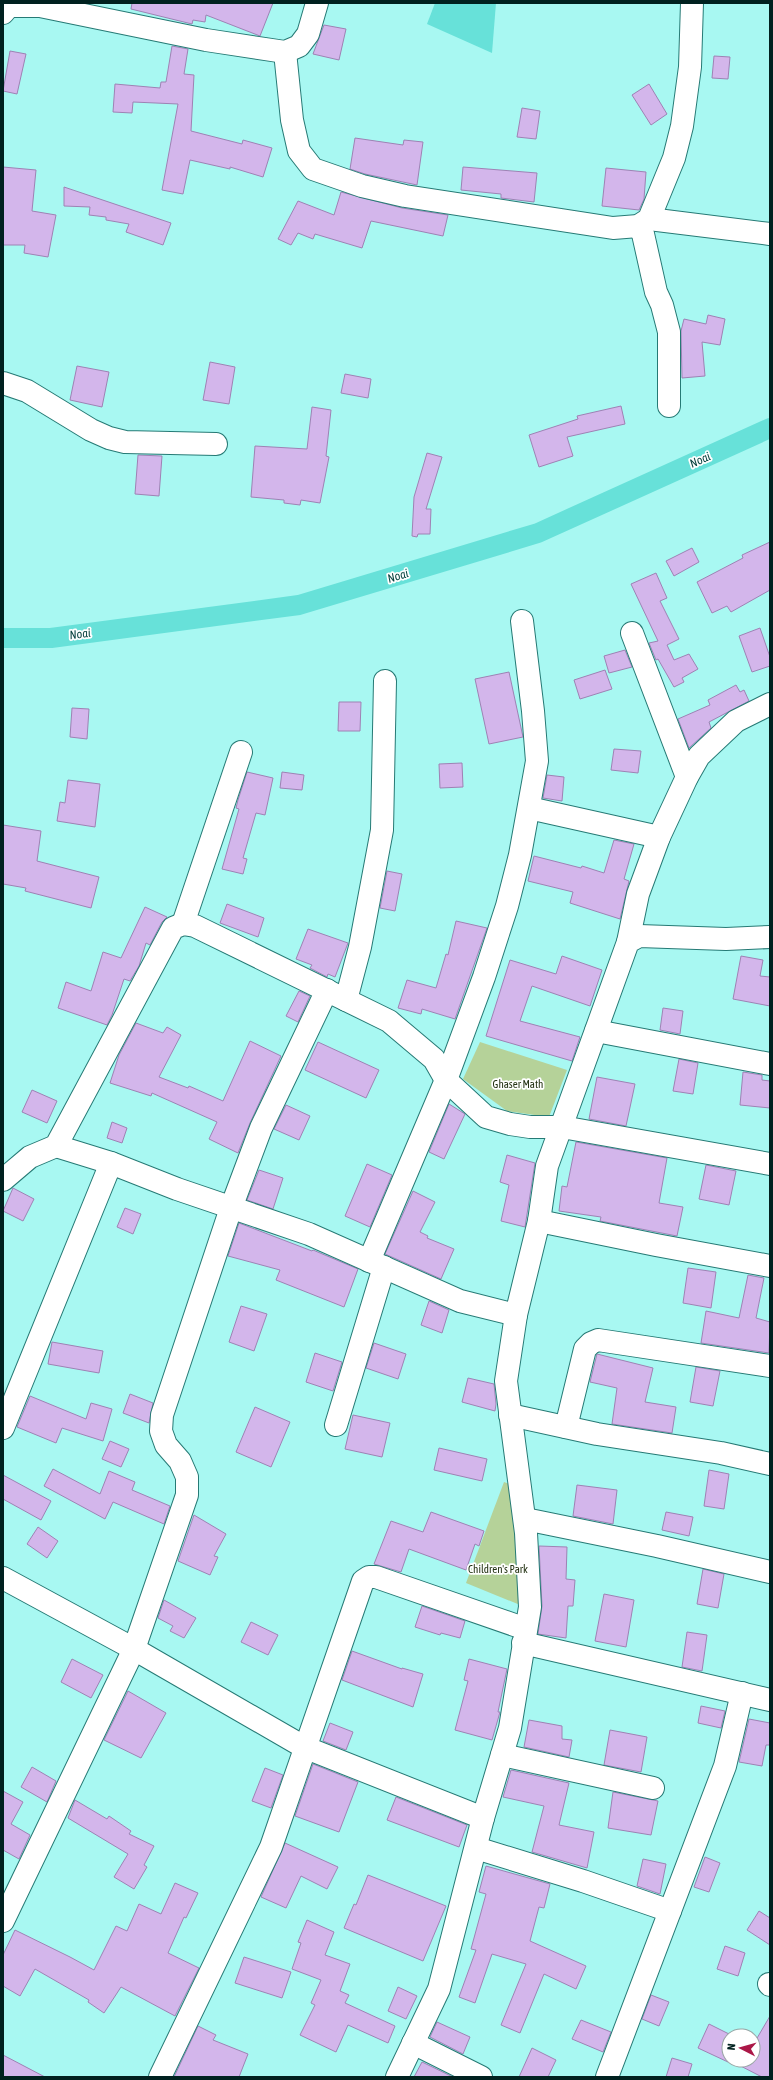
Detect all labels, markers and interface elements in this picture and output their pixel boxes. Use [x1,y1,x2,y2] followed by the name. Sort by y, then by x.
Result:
[688,449,713,471] water label: Noai
[386,566,410,586] water label: Noai
[69,626,92,642] water label: Noai
[493,1078,543,1090] park label: Ghaser Math
[468,1563,528,1575] park label: Children's Park
[721,2028,761,2068] north arrow
[725,2043,737,2051] text: N

